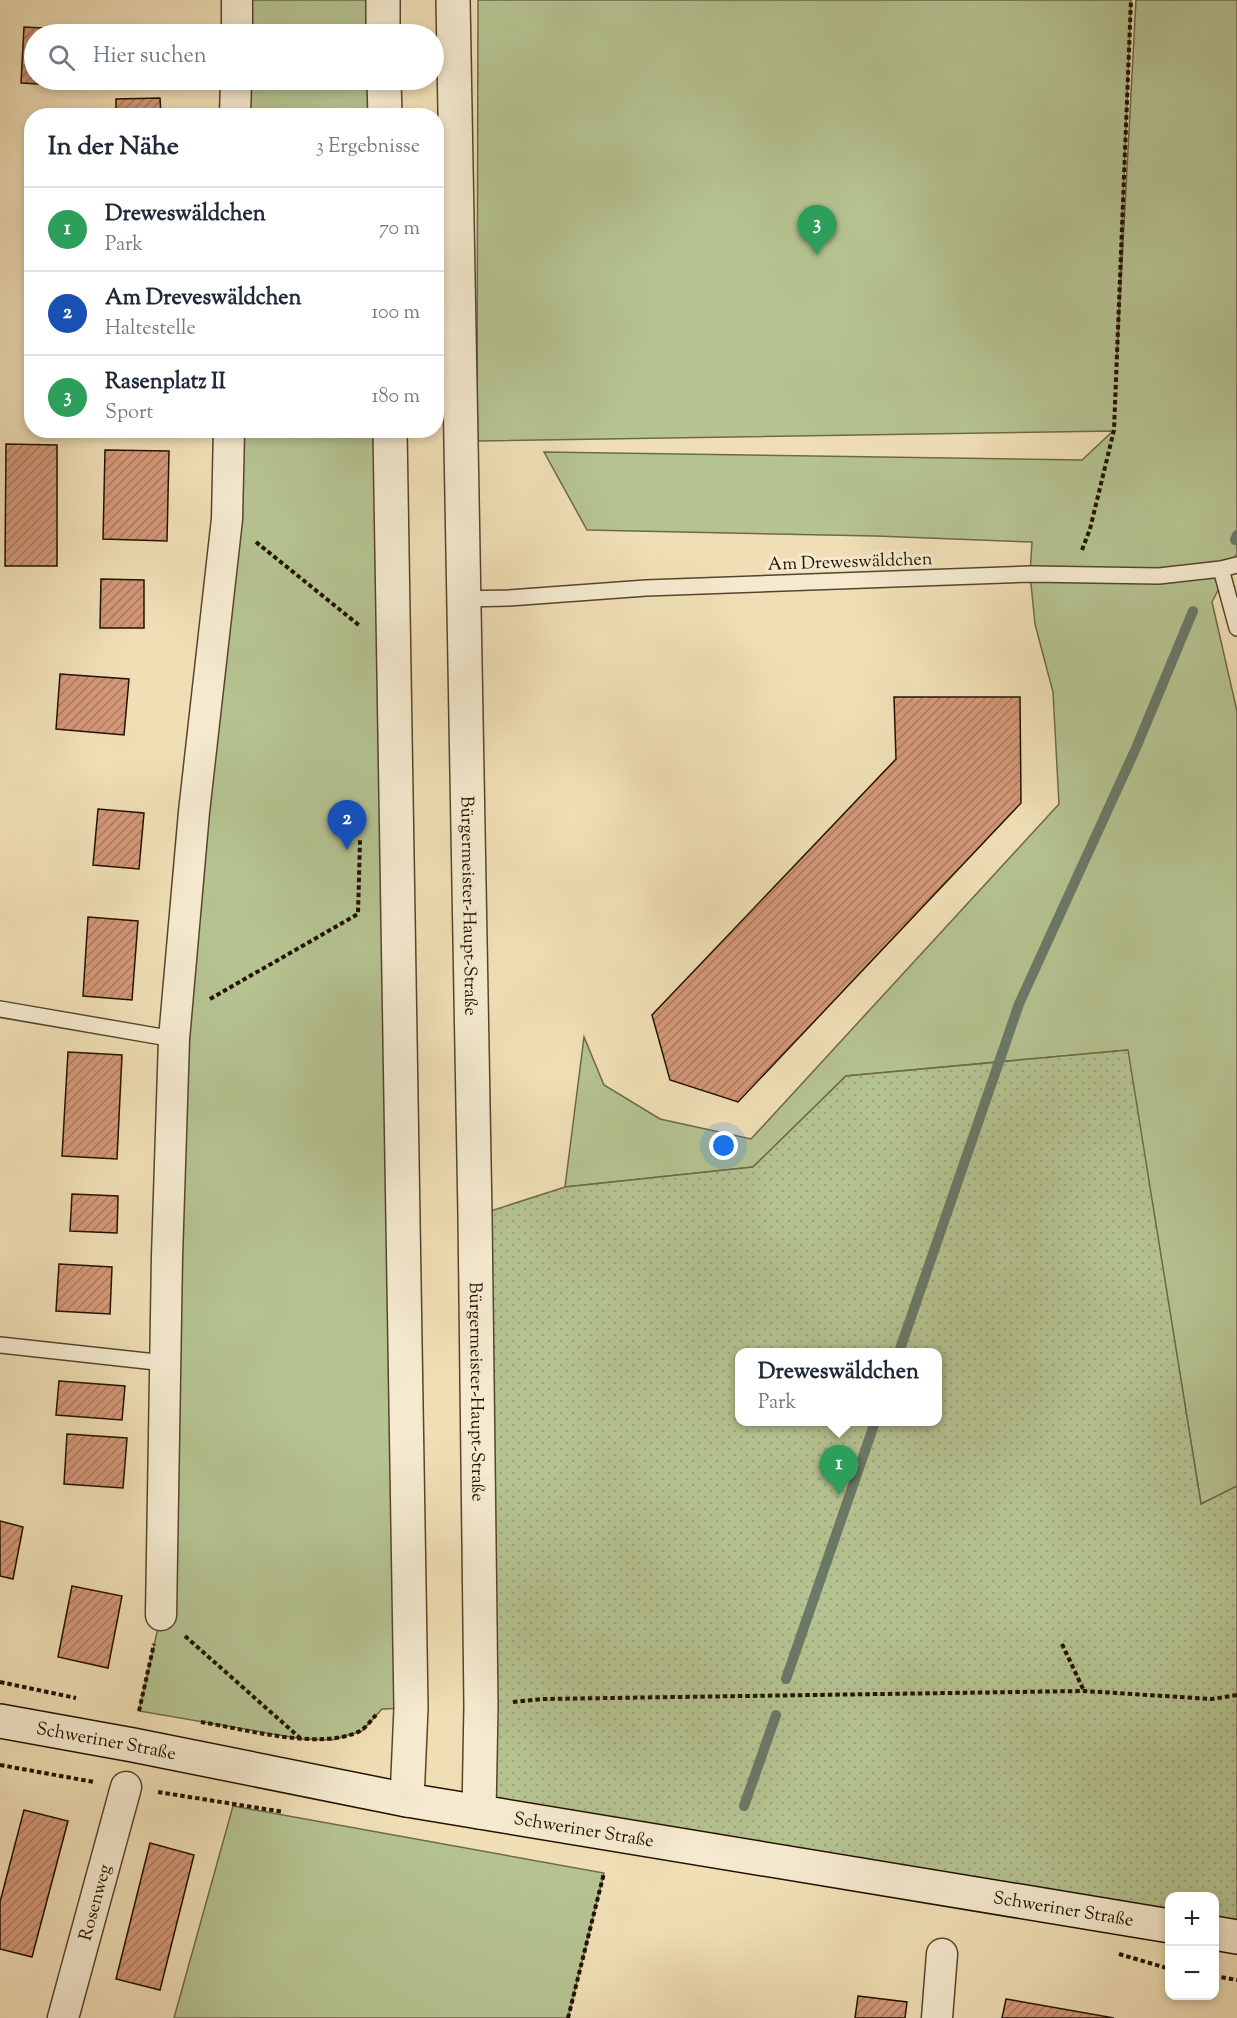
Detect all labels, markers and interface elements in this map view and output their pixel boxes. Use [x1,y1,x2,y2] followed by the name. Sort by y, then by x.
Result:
[24,24,444,90] search box
[45,41,78,74] icon: search
[93,41,207,73] text: Hier suchen
[48,129,179,166] text: In der Nähe
[316,133,420,162] text: 3 Ergebnisse
[105,199,266,231] text: Dreweswäldchen
[798,206,836,255] pin: 3
[64,215,71,244] text: 1
[379,215,420,244] text: 70 m
[105,231,143,260] text: Park
[105,283,302,315] text: Am Dreveswäldchen
[63,299,72,328] text: 2
[371,299,420,328] text: 100 m
[105,315,196,344] text: Haltestelle
[105,367,226,399] text: Rasenplatz II
[63,383,72,412] text: 3
[372,383,420,412] text: 180 m
[105,399,153,428] text: Sport
[767,547,933,579] street label: Am Dreweswäldchen
[452,796,482,1016] street label: Bürgermeister-Haupt-Straße
[328,800,366,850] pin: 2
[709,1131,738,1160] your location
[461,1282,489,1502] street label: Bürgermeister-Haupt-Straße
[735,1348,942,1426] popup
[758,1357,919,1389] text: Dreweswäldchen
[758,1389,796,1418] text: Park
[820,1446,858,1495] pin: 1
[34,1717,178,1768] street label: Schweriner Straße
[512,1807,656,1856] street label: Schweriner Straße
[74,1862,119,1944] street label: Rosenweg
[991,1886,1135,1935] street label: Schweriner Straße
[1165,1892,1219,2000] map controls
[1165,1892,1219,1946] button: +
[1165,1946,1219,2000] button: −

